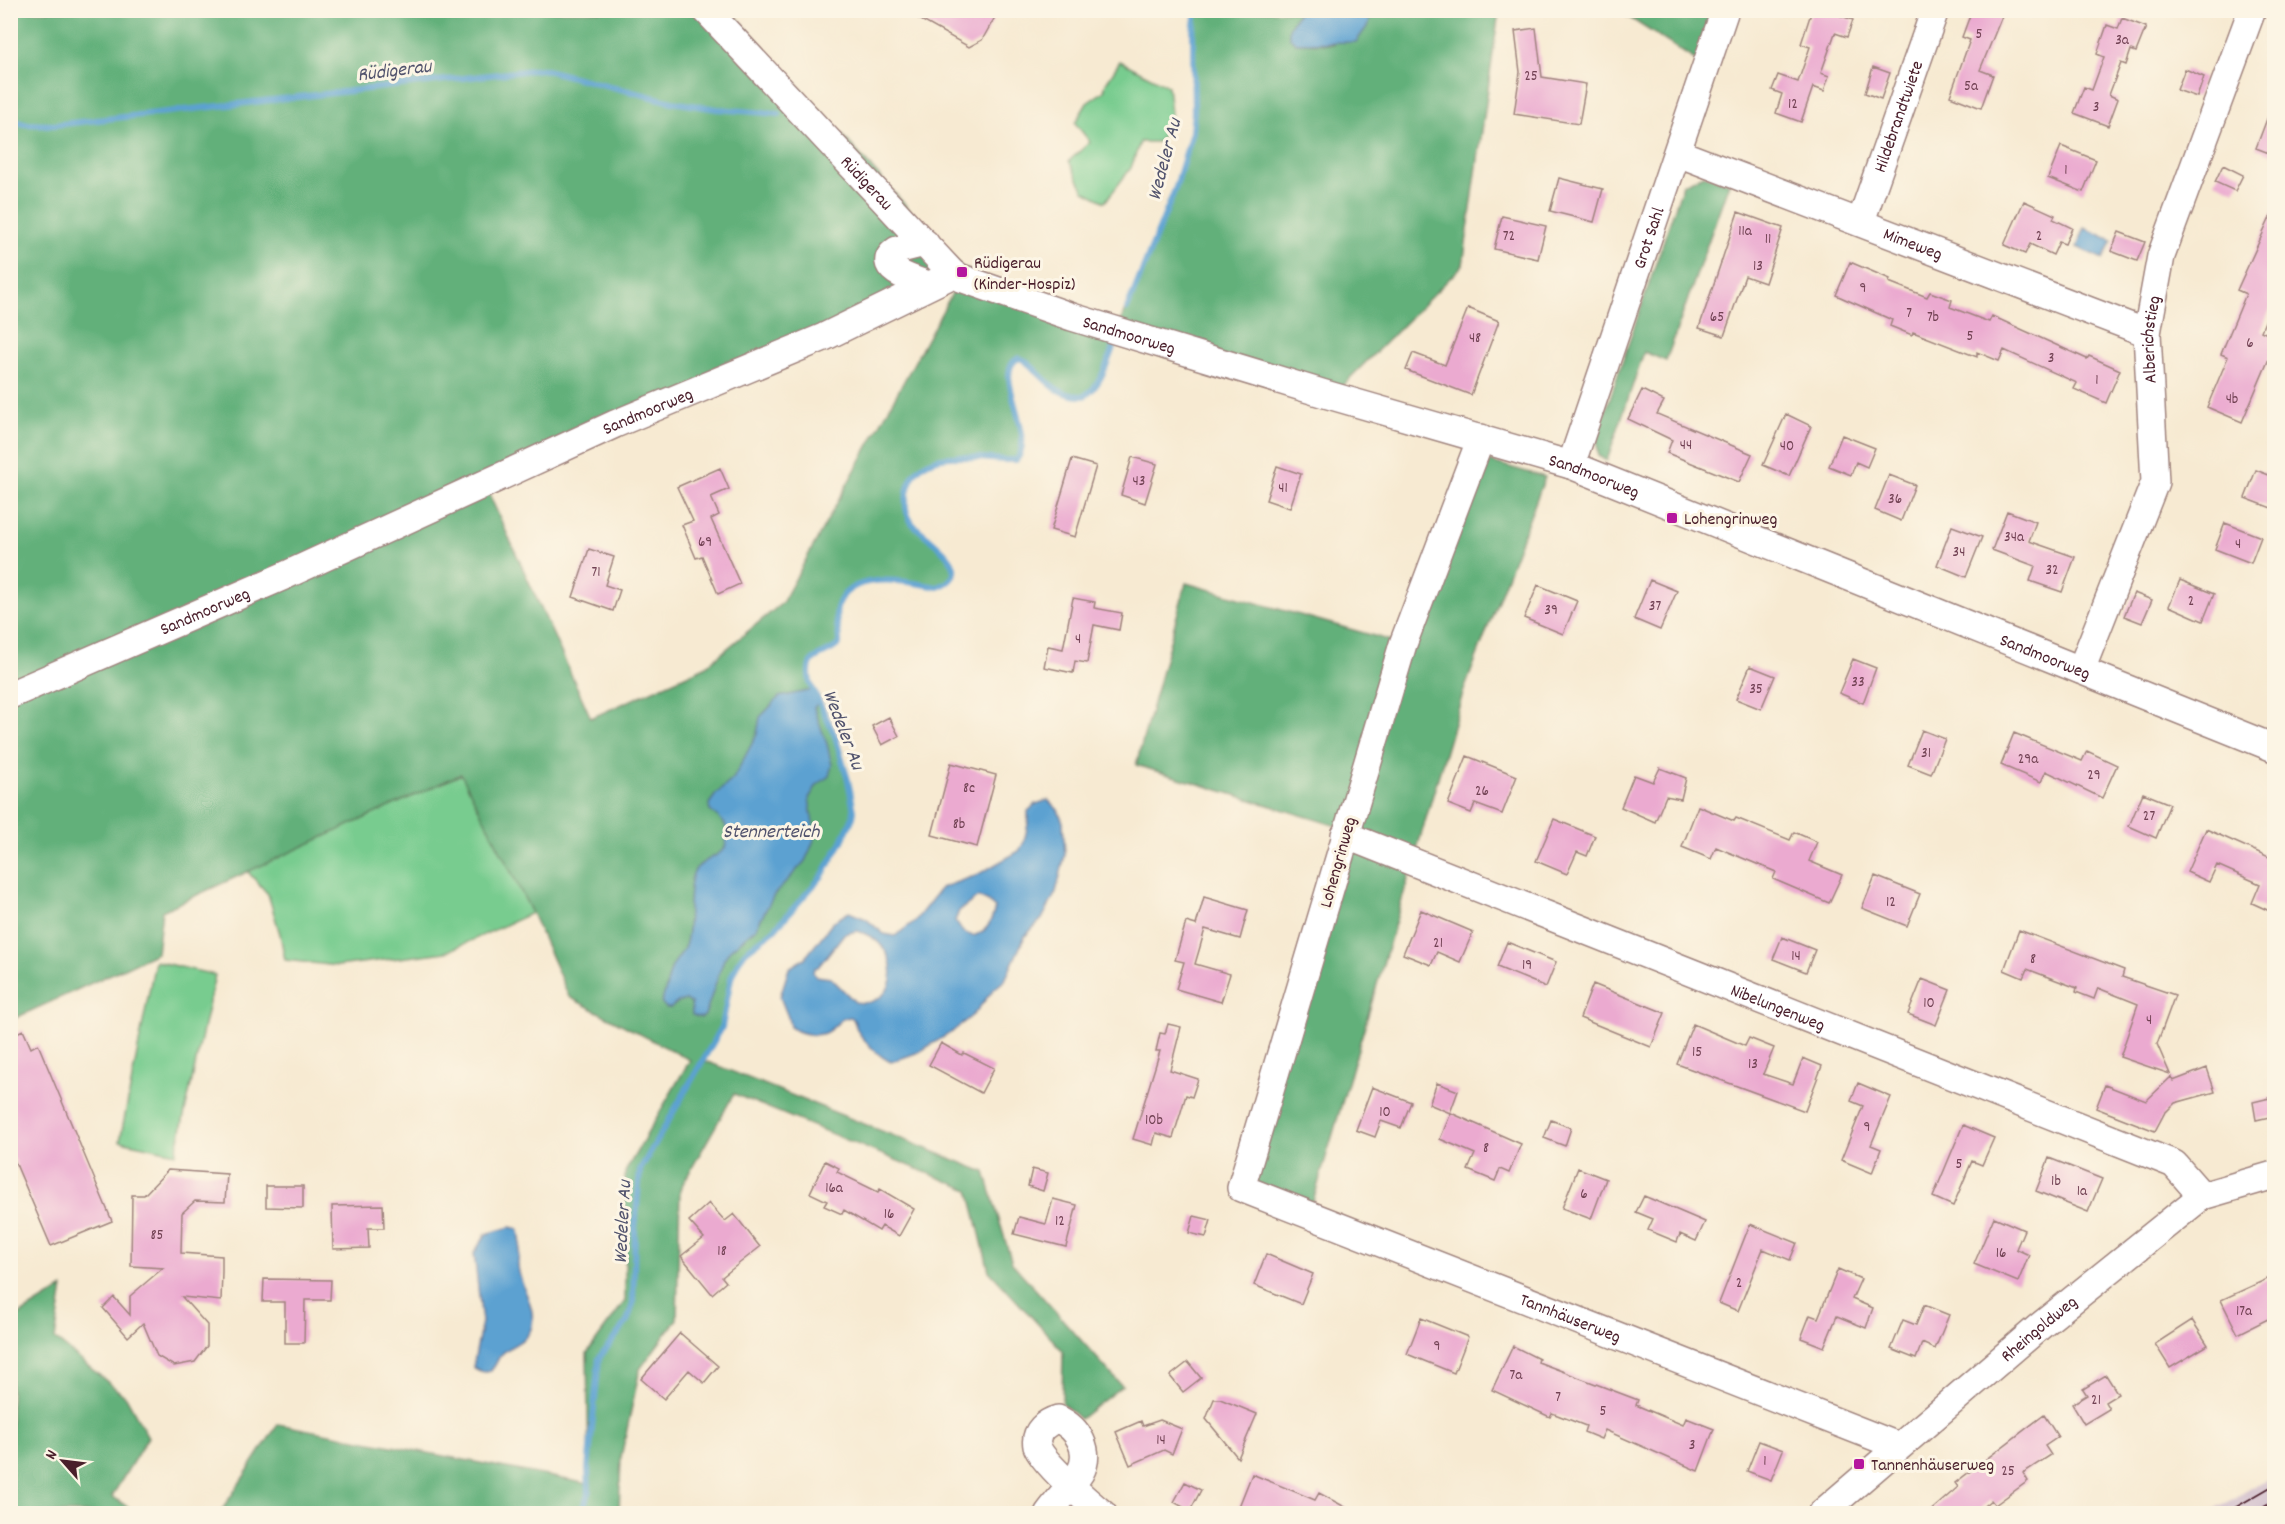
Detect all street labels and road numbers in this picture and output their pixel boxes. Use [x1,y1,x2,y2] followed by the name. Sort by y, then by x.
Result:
[1869,58,1931,176] street label: Hildebrandtwiete
[833,151,897,217] street label: Rüdigerau
[1628,204,1673,273] street label: Grot Sahl
[1879,223,1946,268] street label: Mimeweg
[2137,294,2169,384] street label: Alberichstieg
[1079,311,1178,363] street label: Sandmoorweg
[599,383,697,443] street label: Sandmoorweg
[1545,449,1643,506] street label: Sandmoorweg
[157,582,254,643] street label: Sandmoorweg
[1995,629,2094,688] street label: Sandmoorweg
[1315,814,1364,911] street label: Lohengrinweg
[1726,979,1828,1039] street label: Nibelungenweg
[1515,1289,1624,1351] street label: Tannhäuserweg
[1996,1291,2084,1369] street label: Rheingoldweg

